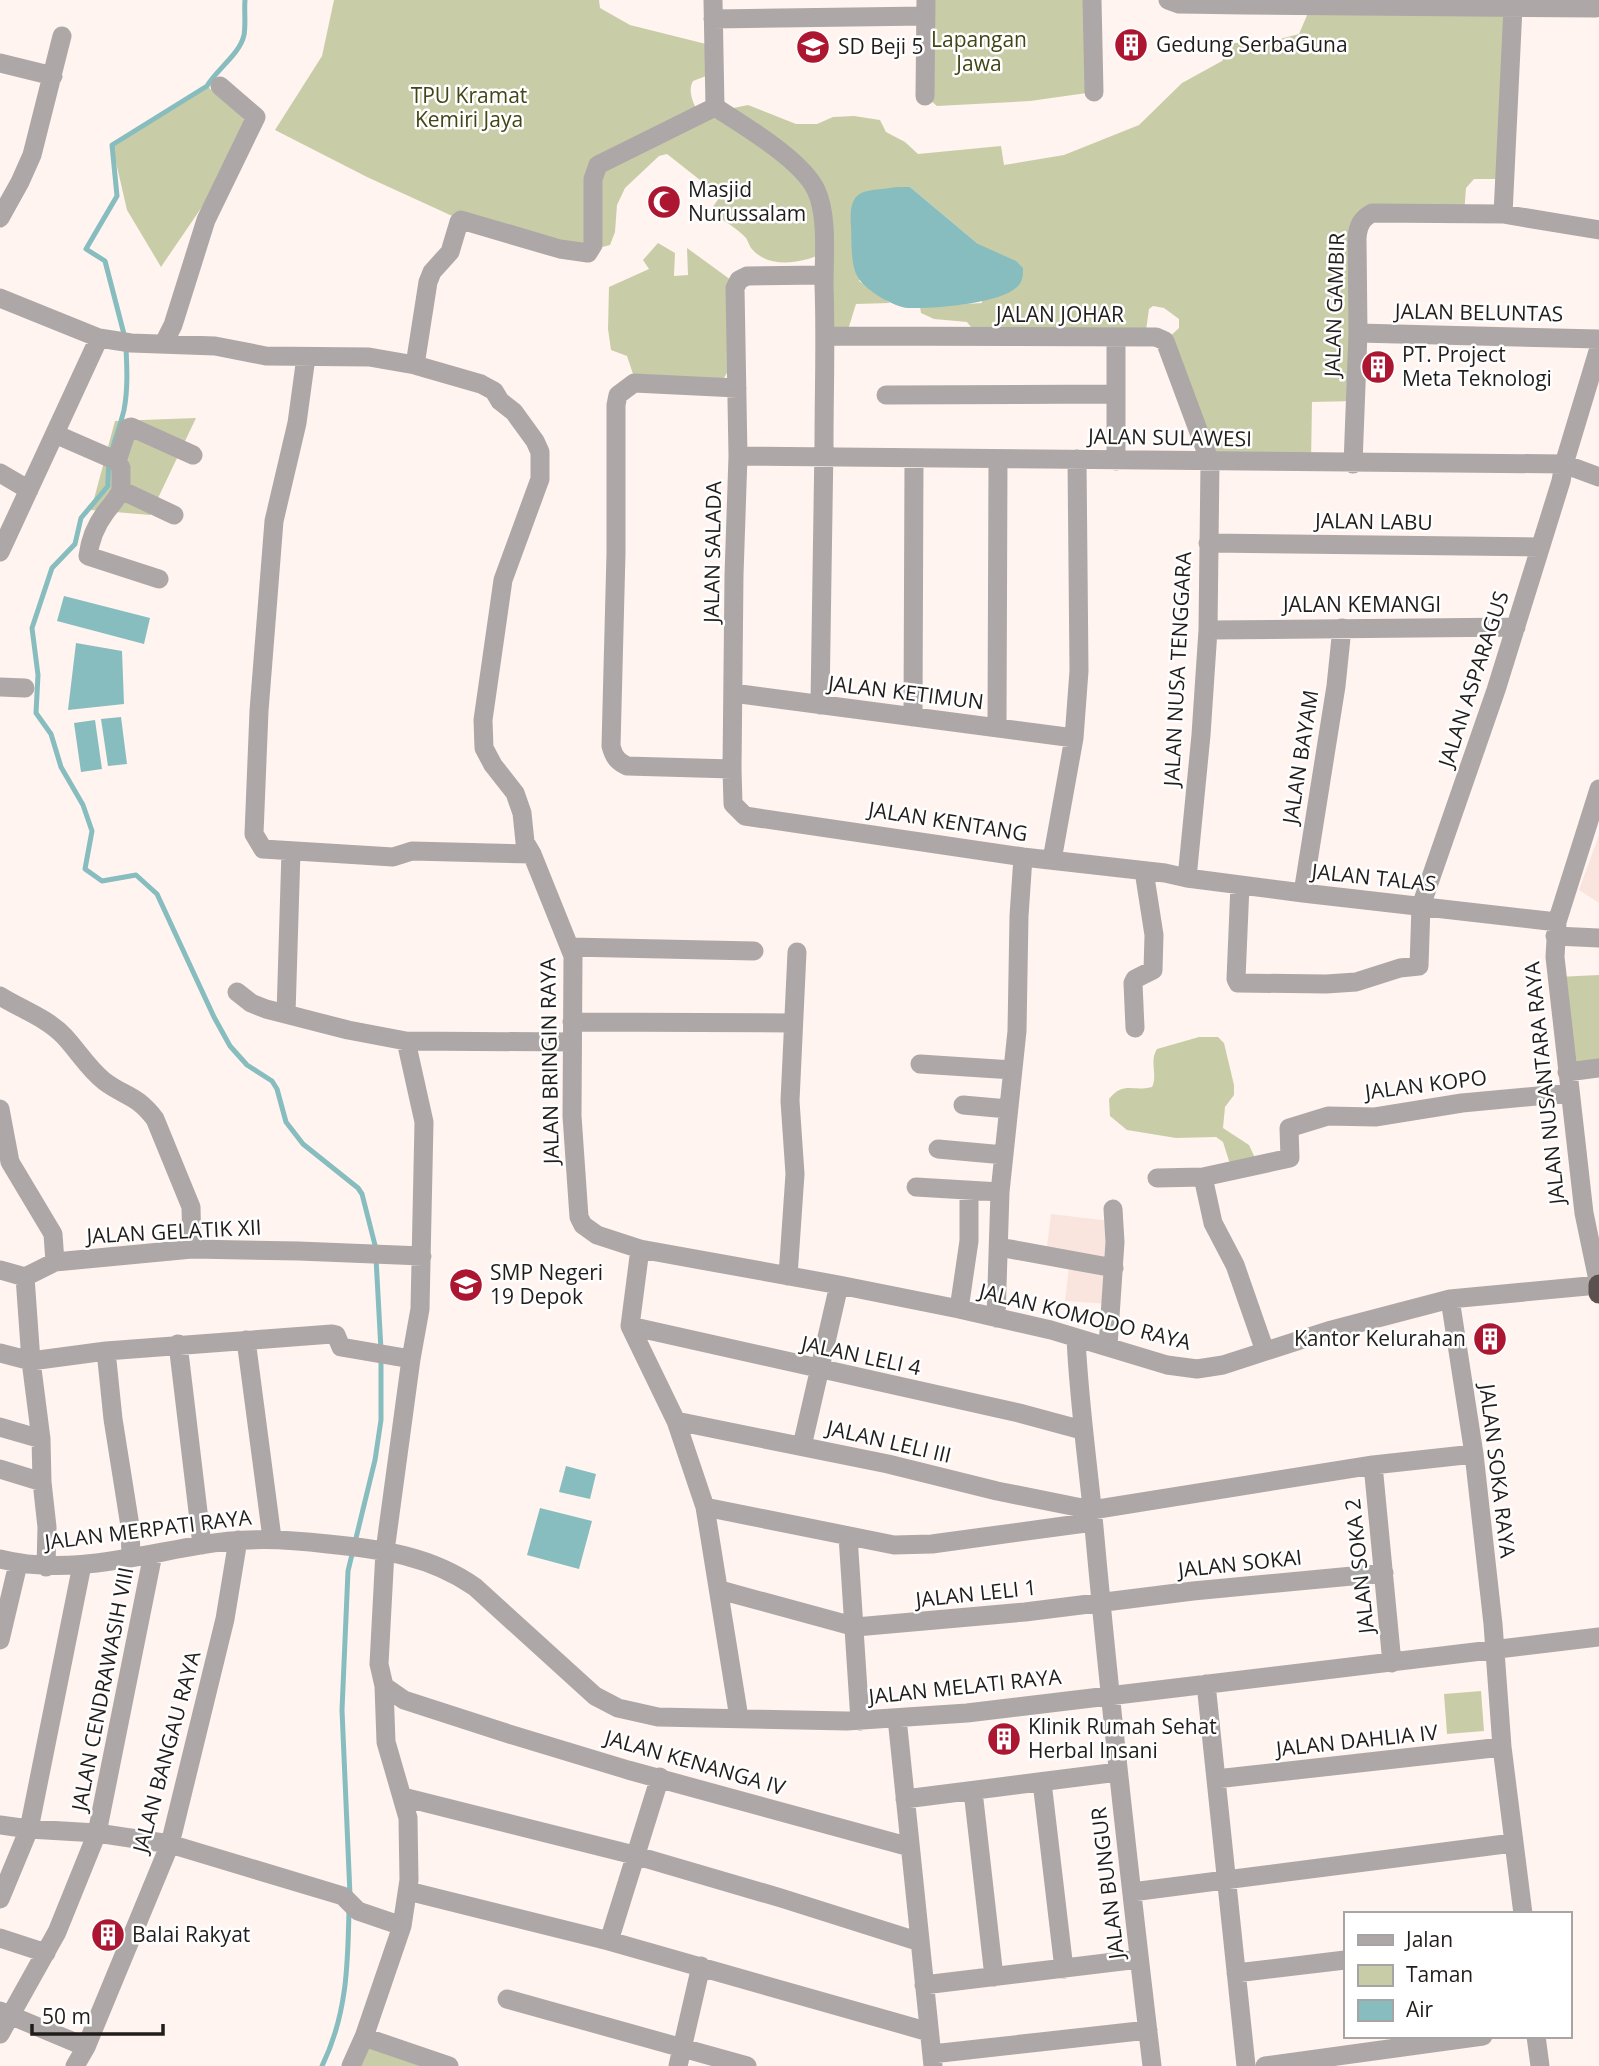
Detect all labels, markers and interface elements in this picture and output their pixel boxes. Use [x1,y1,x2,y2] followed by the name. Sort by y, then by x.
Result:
[931,25,1027,77] park label: Lapangan Jawa
[1112,26,1150,64] building icon: Gedung SerbaGuna
[794,28,832,66] school or university icon: SD Beji 5
[1156,30,1348,58] place label: Gedung SerbaGuna
[838,32,924,60] place label: SD Beji 5
[411,81,527,133] park label: TPU Kramat Kemiri Jaya
[688,175,806,227] place label: Masjid Nurussalam
[645,183,683,221] mosque icon: Masjid Nurussalam
[1317,232,1351,380] street label: JALAN GAMBIR
[1393,297,1563,327] street label: JALAN BELUNTAS
[994,300,1124,328] street label: JALAN JOHAR
[1402,340,1552,392] place label: PT. Project Meta Teknologi
[1359,348,1397,386] building icon: PT. Project Meta Teknologi
[1086,422,1252,452] street label: JALAN SULAWESI
[697,480,727,625] street label: JALAN SALADA
[1313,506,1433,536] street label: JALAN LABU
[1157,550,1197,789] street label: JALAN NUSA TENGGARA
[1431,587,1515,772] street label: JALAN ASPARAGUS
[1281,590,1441,618] street label: JALAN KEMANGI
[825,668,985,715] street label: JALAN KETIMUN
[1275,688,1324,828] street label: JALAN BAYAM
[865,794,1030,847] street label: JALAN KENTANG
[1308,856,1438,897] street label: JALAN TALAS
[533,957,565,1166] street label: JALAN BRINGIN RAYA
[1517,960,1571,1208] street label: JALAN NUSANTARA RAYA
[1361,1063,1488,1106] street label: JALAN KOPO
[84,1212,262,1250] street label: JALAN GELATIK XII
[490,1258,603,1310] place label: SMP Negeri 19 Depok
[447,1266,485,1304] school or university icon: SMP Negeri 19 Depok
[975,1276,1195,1356] street label: JALAN KOMODO RAYA
[1471,1320,1509,1358] building icon: Kantor Kelurahan
[1294,1324,1466,1352] place label: Kantor Kelurahan
[797,1328,923,1381] street label: JALAN LELI 4
[1473,1380,1523,1560] street label: JALAN SOKA RAYA
[822,1413,954,1469] street label: JALAN LELI III
[1338,1497,1380,1637] street label: JALAN SOKA 2
[41,1502,254,1556] street label: JALAN MERPATI RAYA
[1175,1543,1303,1584] street label: JALAN SOKAI
[64,1565,139,1815] street label: JALAN CENDRAWASIH VIII
[912,1573,1038,1613] street label: JALAN LELI 1
[125,1647,207,1858] street label: JALAN BANGAU RAYA
[865,1662,1063,1710] street label: JALAN MELATI RAYA
[1028,1712,1217,1764] place label: Klinik Rumah Sehat Herbal Insani
[1273,1718,1440,1763] street label: JALAN DAHLIA IV
[985,1720,1023,1758] building icon: Klinik Rumah Sehat Herbal Insani
[600,1722,789,1801] street label: JALAN KENANGA IV
[1084,1806,1130,1963] street label: JALAN BUNGUR
[1344,1912,1571,2038] legend
[89,1916,127,1954] building icon: Balai Rakyat
[132,1920,250,1948] place label: Balai Rakyat
[1404,1925,1453,1953] text: Jalan
[1406,1960,1473,1988] text: Taman
[32,1993,163,2037] scale bar
[1406,1995,1434,2023] text: Air
[42,2002,91,2030] text: 50 m

